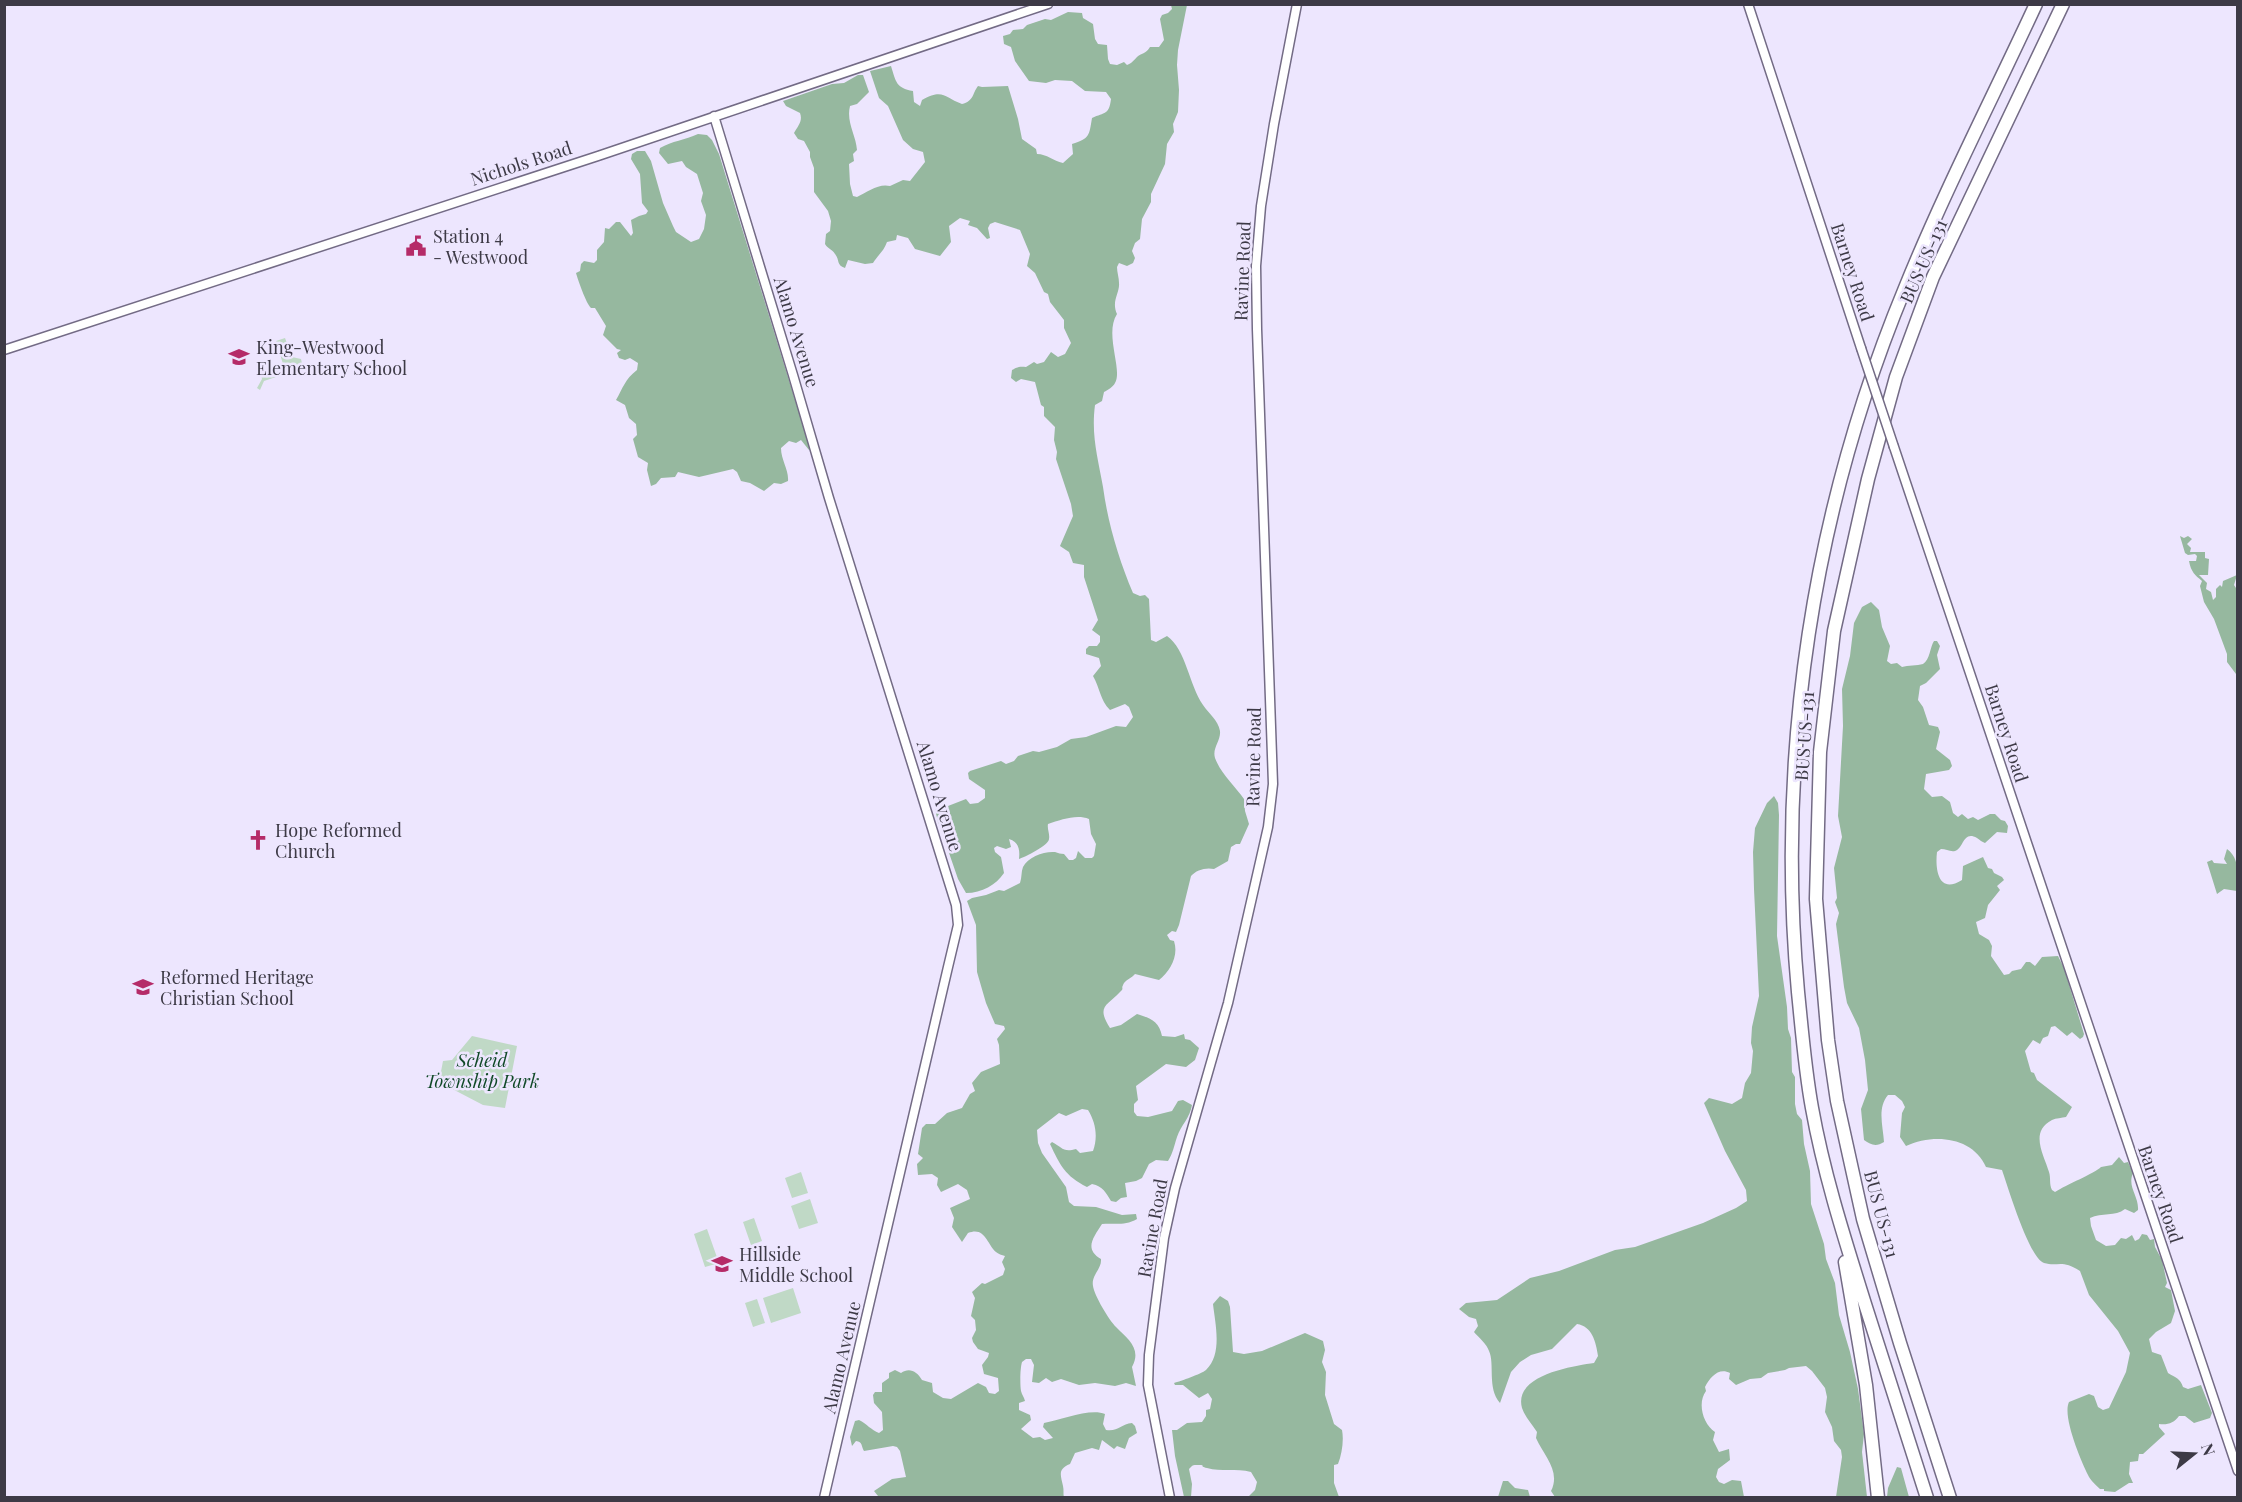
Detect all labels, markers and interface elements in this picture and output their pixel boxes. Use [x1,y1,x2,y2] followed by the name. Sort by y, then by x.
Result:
[467,135,575,191] street label: Nichols Road
[1894,215,1952,307] street label: BUS US-131
[1228,220,1256,321] street label: Ravine Road
[1826,220,1880,325] street label: Barney Road
[433,224,529,269] place label: Station 4 - Westwood
[404,234,428,258] public building icon: Station 4 - Westwood
[768,273,825,390] street label: Alamo Avenue
[256,335,407,380] place label: King-Westwood Elementary School
[227,345,251,369] school or university icon: King-Westwood Elementary School
[1980,681,2034,786] street label: Barney Road
[1789,690,1819,782] street label: BUS US-131
[1240,706,1266,807] street label: Ravine Road
[911,737,968,854] street label: Alamo Avenue
[275,818,403,863] place label: Hope Reformed Church
[246,828,270,852] church icon: Hope Reformed Church
[160,965,314,1010] place label: Reformed Heritage Christian School
[131,975,155,999] school or university icon: Reformed Heritage Christian School
[425,1048,539,1093] park label: Scheid Township Park
[2133,1142,2189,1247] street label: Barney Road
[1859,1168,1905,1261] street label: BUS US-131
[1132,1176,1173,1279] street label: Ravine Road
[739,1242,853,1287] place label: Hillside Middle School
[710,1252,734,1276] school or university icon: Hillside Middle School
[816,1298,866,1416] street label: Alamo Avenue
[2164,1424,2224,1484] north arrow
[2197,1440,2221,1458] text: N

